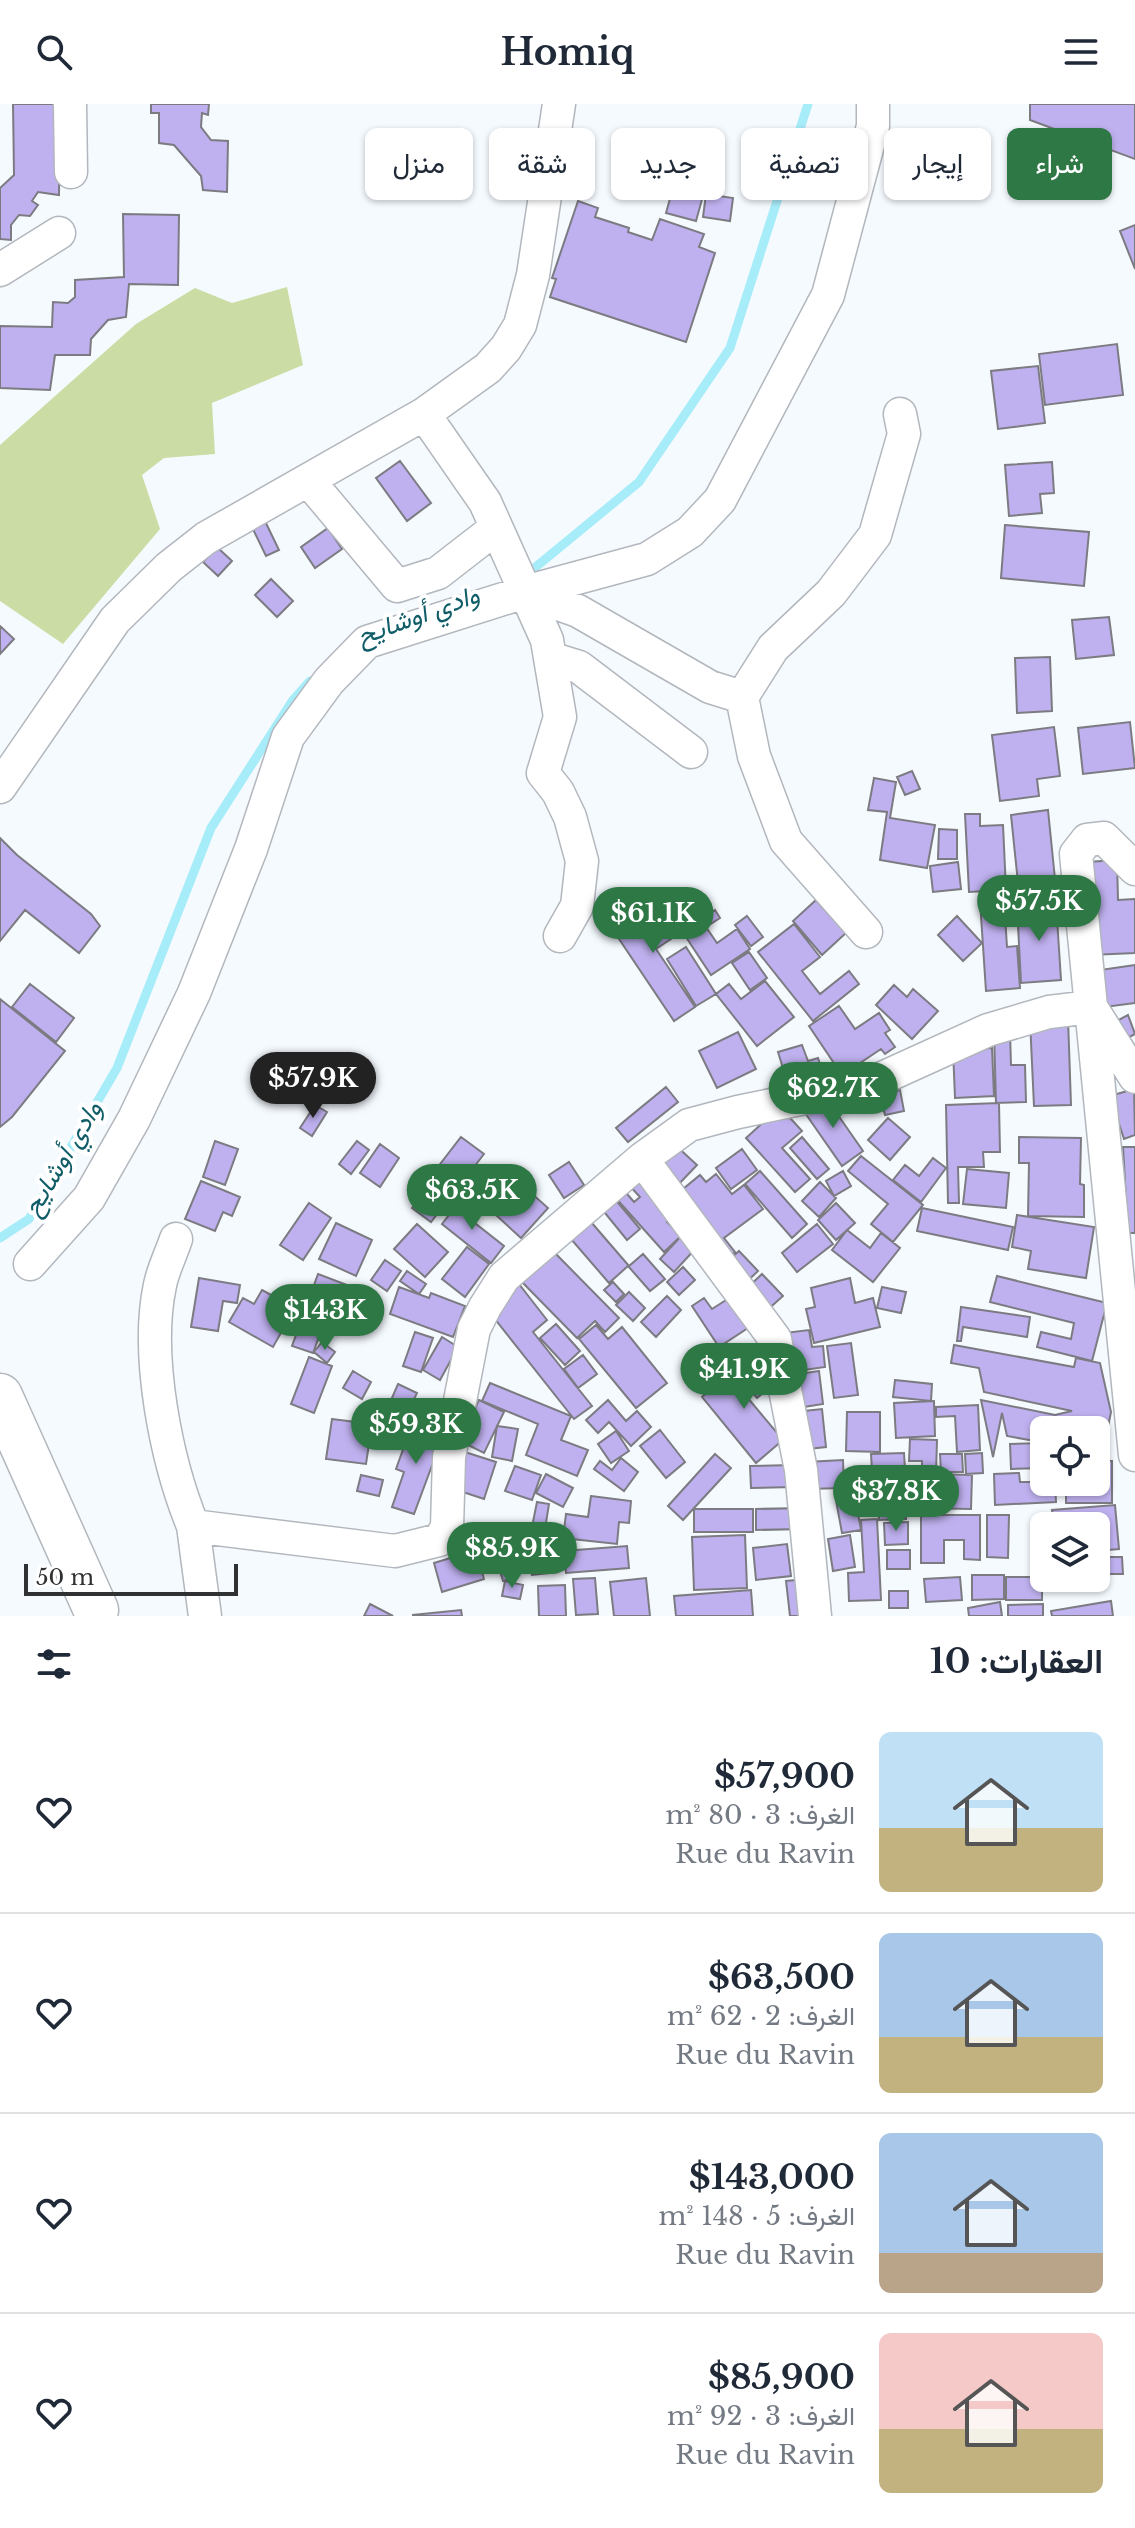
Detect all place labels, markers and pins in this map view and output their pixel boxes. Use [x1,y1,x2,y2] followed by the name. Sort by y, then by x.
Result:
[974,875,1104,943] pin: $57.5K
[588,887,718,955] pin: $61.1K
[248,1052,378,1120] pin: $57.9K
[768,1062,898,1130] pin: $62.7K
[407,1164,537,1232] pin: $63.5K
[269,1284,381,1352] pin: $143K
[679,1343,809,1411] pin: $41.9K
[351,1398,481,1466] pin: $59.3K
[831,1465,961,1533] pin: $37.8K
[447,1522,577,1590] pin: $85.9K

